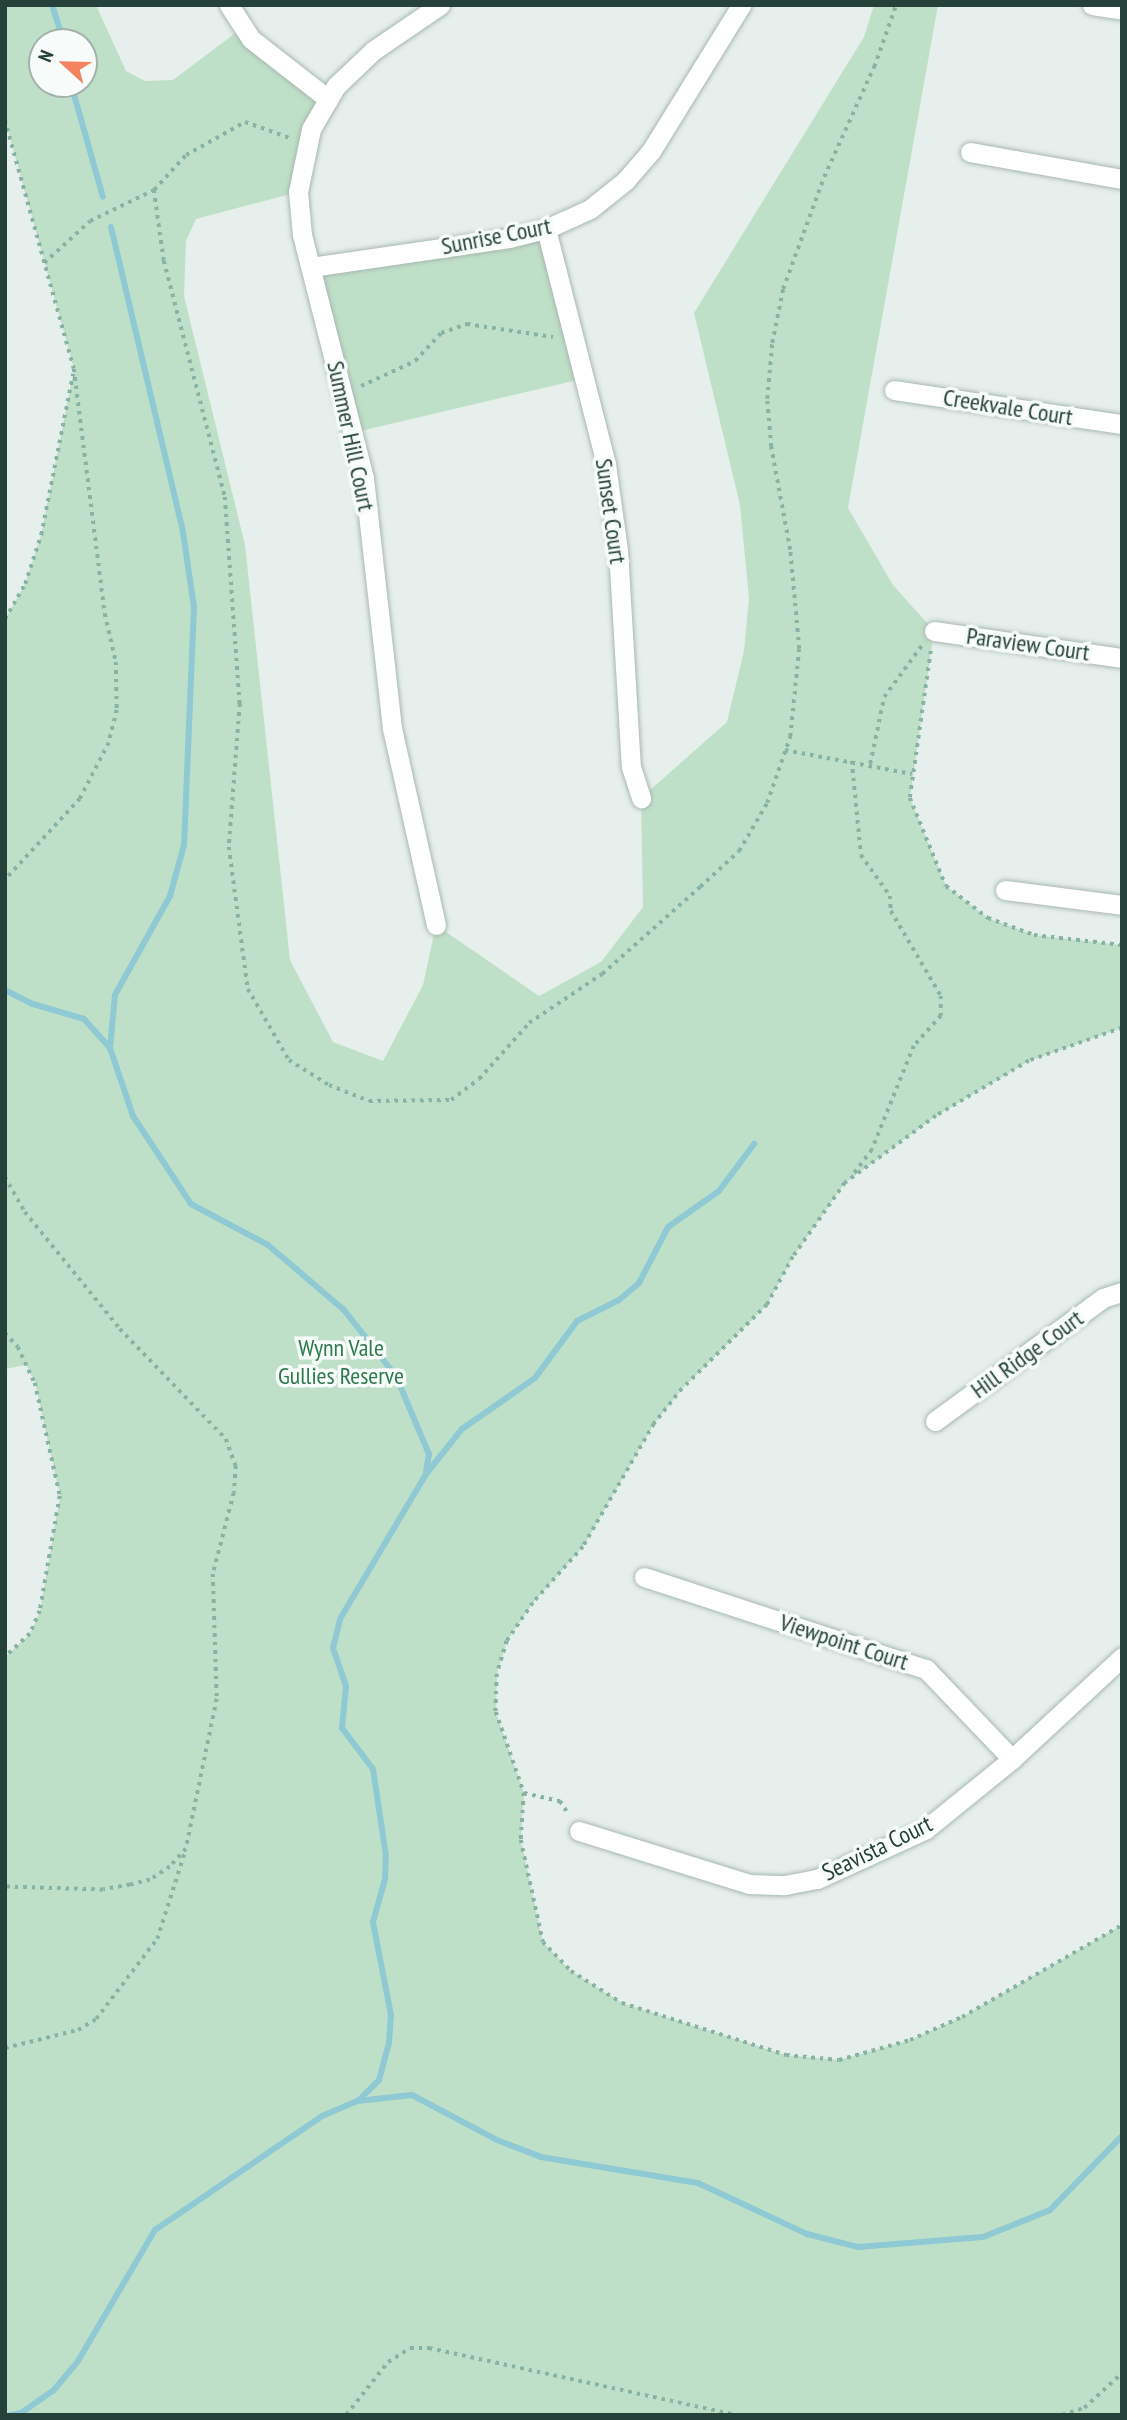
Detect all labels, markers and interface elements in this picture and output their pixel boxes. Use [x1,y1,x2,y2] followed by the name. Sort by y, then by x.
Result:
[28,28,98,98] north arrow
[32,47,58,65] text: N
[439,211,553,261] street label: Sunrise Court
[321,358,381,514] street label: Summer Hill Court
[941,383,1075,431] street label: Creekvale Court
[589,457,633,565] street label: Sunset Court
[964,621,1092,667] street label: Paraview Court
[965,1304,1089,1404] street label: Hill Ridge Court
[278,1334,404,1390] park label: Wynn Vale Gullies Reserve
[776,1608,912,1676] street label: Viewpoint Court
[817,1809,937,1887] street label: Seavista Court

